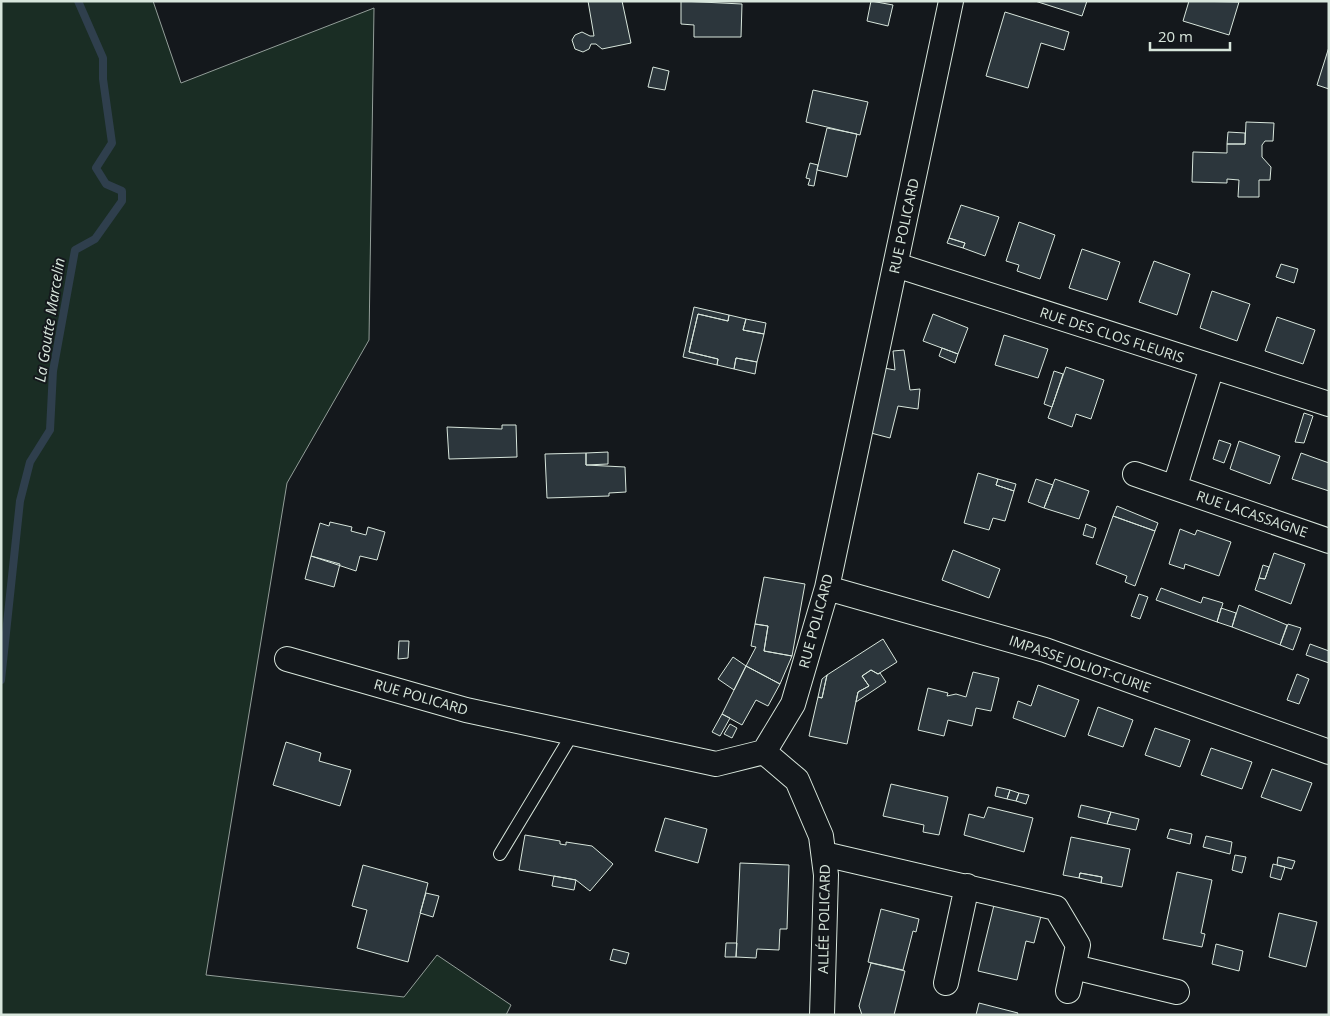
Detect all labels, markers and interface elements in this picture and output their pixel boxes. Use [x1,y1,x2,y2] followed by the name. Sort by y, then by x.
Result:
[1150,20,1230,52] scale bar
[1158,26,1193,46] text: 20 m
[884,176,923,275] street label: RUE POLICARD
[29,256,69,383] water label: La Goutte Marcelin
[1038,302,1187,367] street label: RUE DES CLOS FLEURIS
[1194,486,1310,542] street label: RUE LACASSAGNE
[794,571,837,670] street label: RUE POLICARD
[1007,630,1154,697] street label: IMPASSE JOLIOT-CURIE
[372,674,471,719] street label: RUE POLICARD
[813,864,834,974] street label: ALLÉE POLICARD

